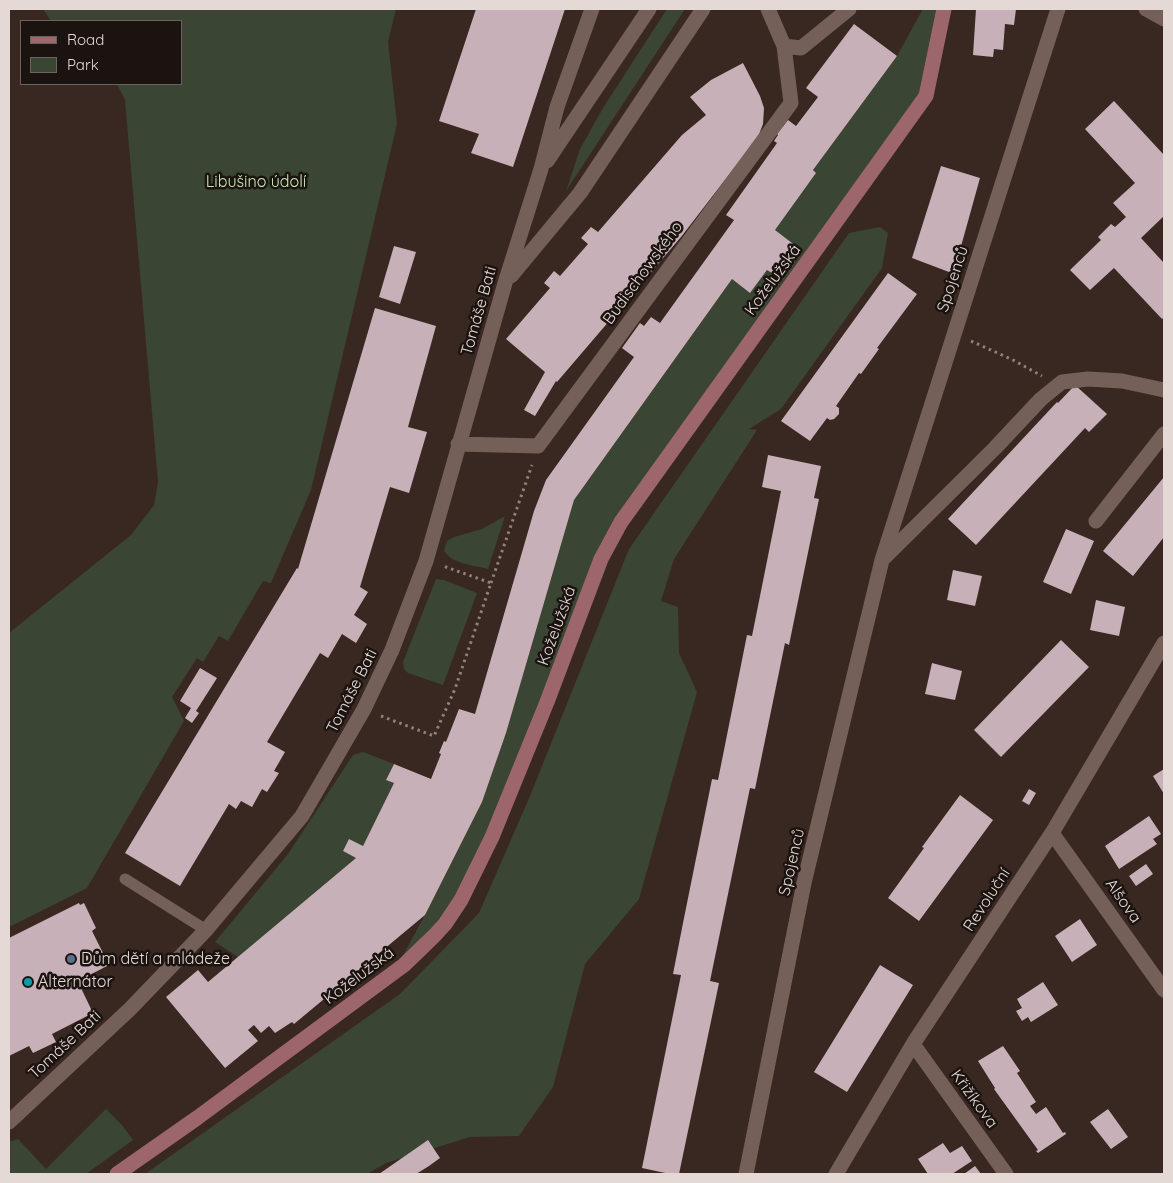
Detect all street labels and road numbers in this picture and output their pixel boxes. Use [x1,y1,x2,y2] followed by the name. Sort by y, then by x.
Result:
[599,218,687,328] street label: Budischowského
[741,241,805,319] street label: Koželužská
[933,244,973,314] street label: Spojenců
[457,264,501,358] street label: Tomáše Bati
[534,584,580,668] street label: Koželužská
[323,646,381,736] street label: Tomáše Bati
[775,827,809,897] street label: Spojenců
[960,865,1014,935] street label: Revoluční
[1101,875,1145,927] street label: Alšova
[320,943,398,1009] street label: Koželužská
[25,1007,105,1083] street label: Tomáše Bati
[946,1066,1002,1132] street label: Křižíkova

